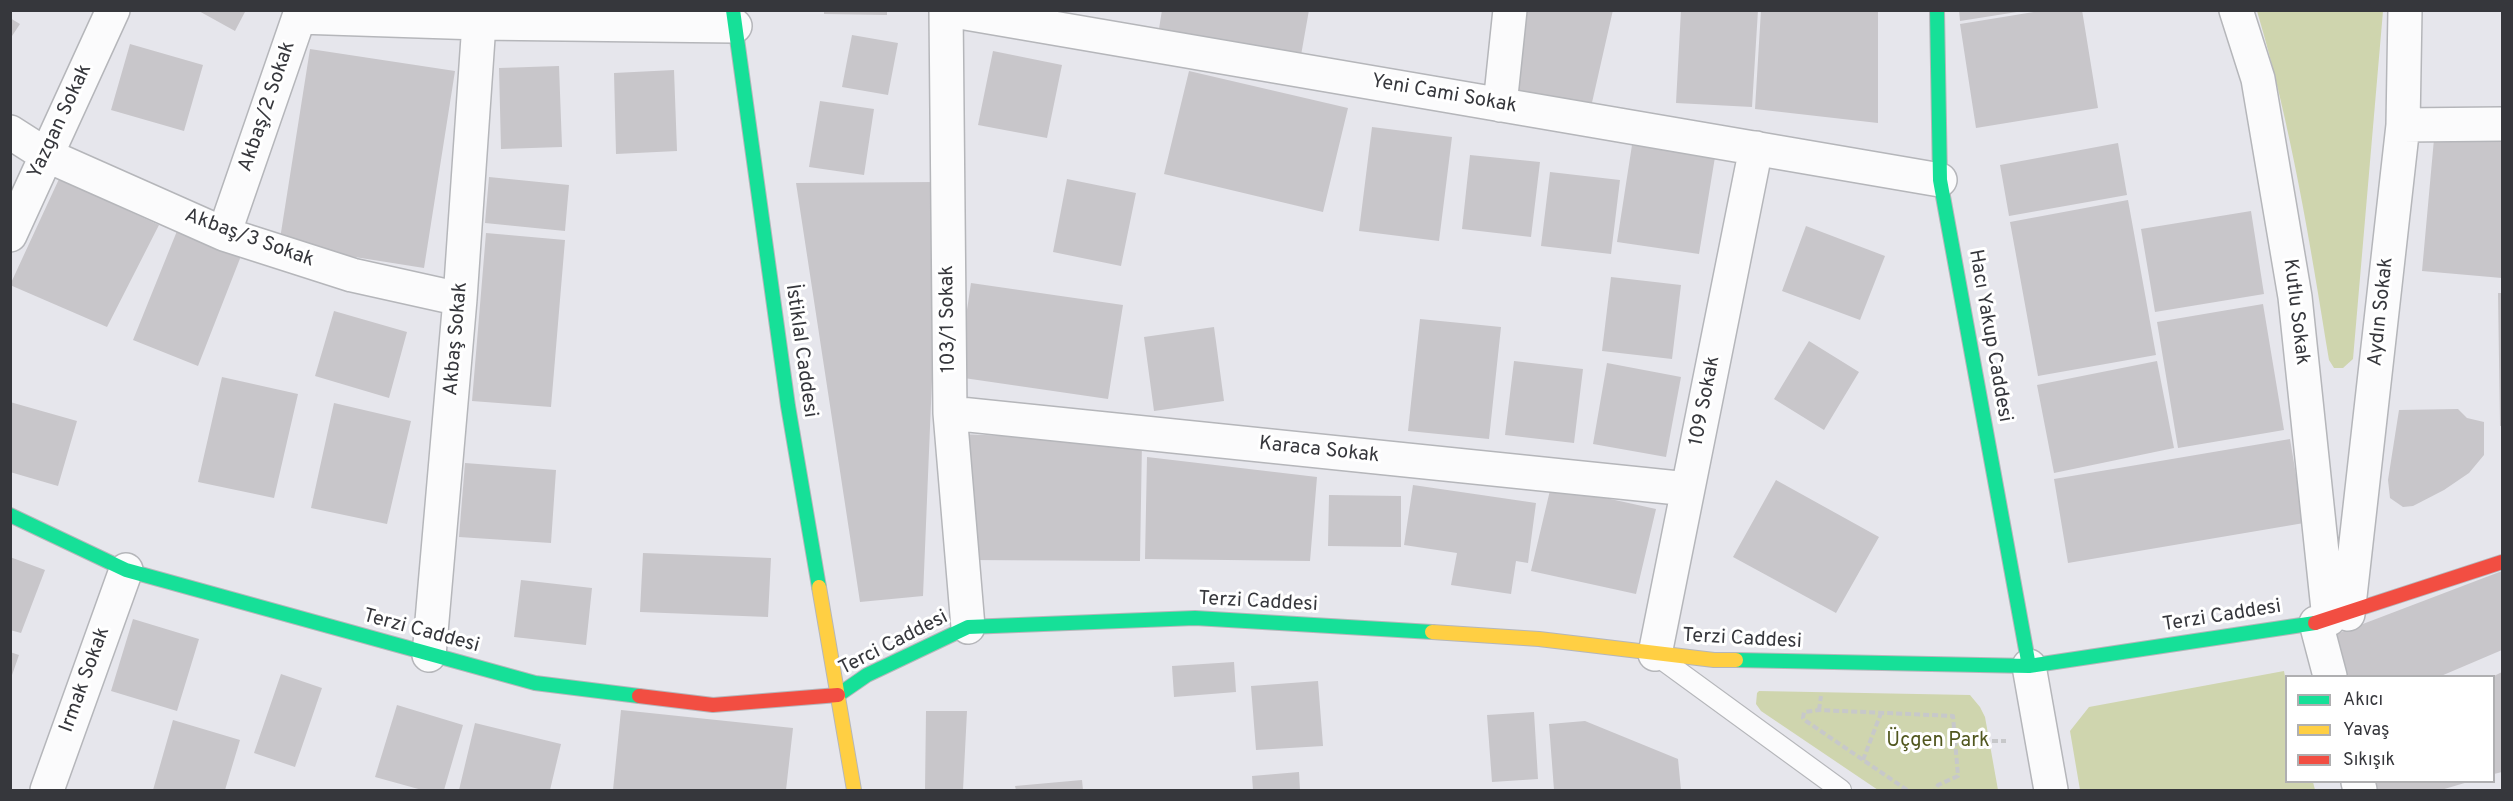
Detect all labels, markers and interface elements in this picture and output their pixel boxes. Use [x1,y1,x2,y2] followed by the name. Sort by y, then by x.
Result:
[234,39,302,175] street label: Akbaş/2 Sokak
[24,61,98,183] street label: Yazgan Sokak
[1369,70,1519,120] street label: Yeni Cami Sokak
[181,204,317,274] street label: Akbaş/3 Sokak
[1962,248,2016,424] street label: Hacı Yakup Caddesi
[2364,256,2400,368] street label: Aydın Sokak
[2277,258,2313,366] street label: Kutlu Sokak
[936,265,962,373] street label: 103/1 Sokak
[440,281,474,397] street label: Akbaş Sokak
[779,283,821,419] street label: İstiklal Caddesi
[1686,354,1726,448] street label: 109 Sokak
[1258,433,1380,469] street label: Karaca Sokak
[1198,588,1318,618] street label: Terzi Caddesi
[2161,596,2283,638] street label: Terzi Caddesi
[360,605,482,659] street label: Terzi Caddesi
[835,606,953,682] street label: Terci Caddesi
[56,624,116,736] street label: Irmak Sokak
[1682,625,1802,655] street label: Terzi Caddesi
[2285,675,2495,783] legend
[2343,689,2383,712] text: Akıcı
[2343,719,2389,742] text: Yavaş
[1886,730,1990,754] park label: Üçgen Park
[2343,749,2395,772] text: Sıkışık

